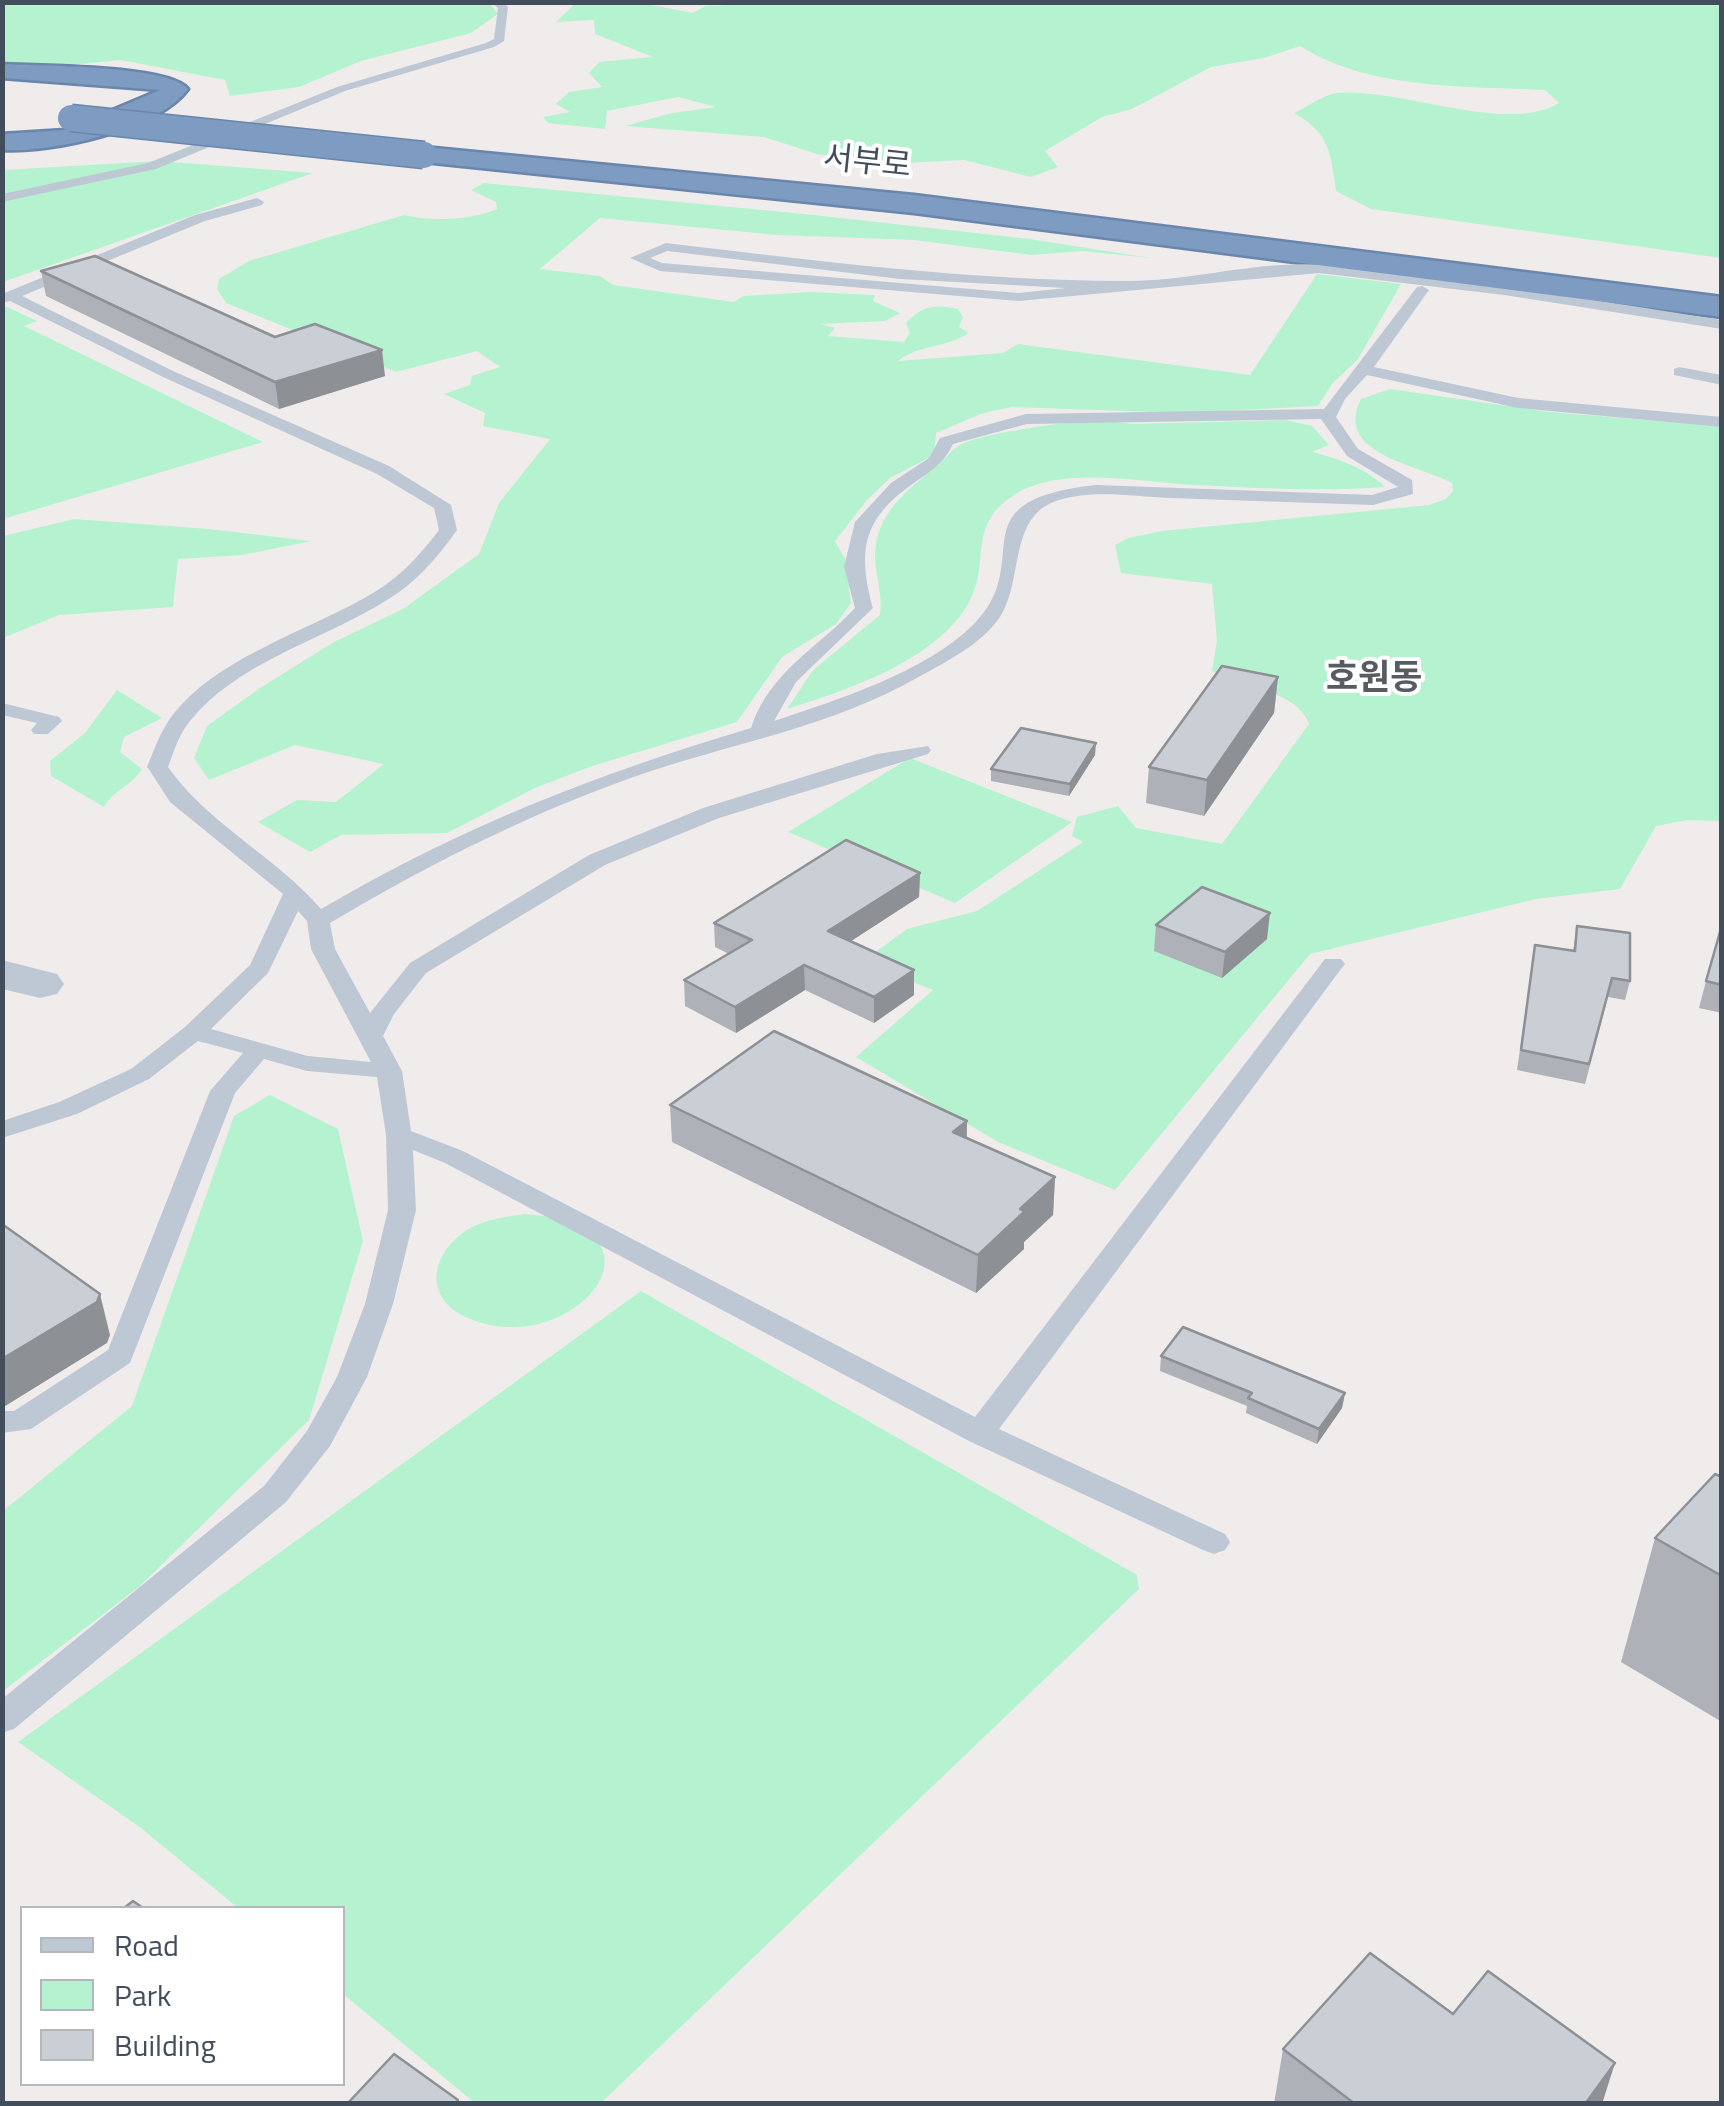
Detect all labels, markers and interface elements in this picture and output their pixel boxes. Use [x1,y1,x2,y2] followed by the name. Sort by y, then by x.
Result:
[821,140,913,188] street label: 서부로
[1326,659,1422,701] district label: 호원동
[20,1906,345,2086] legend
[114,1922,179,1968] text: Road
[114,1972,171,2018] text: Park
[114,2022,216,2068] text: Building

